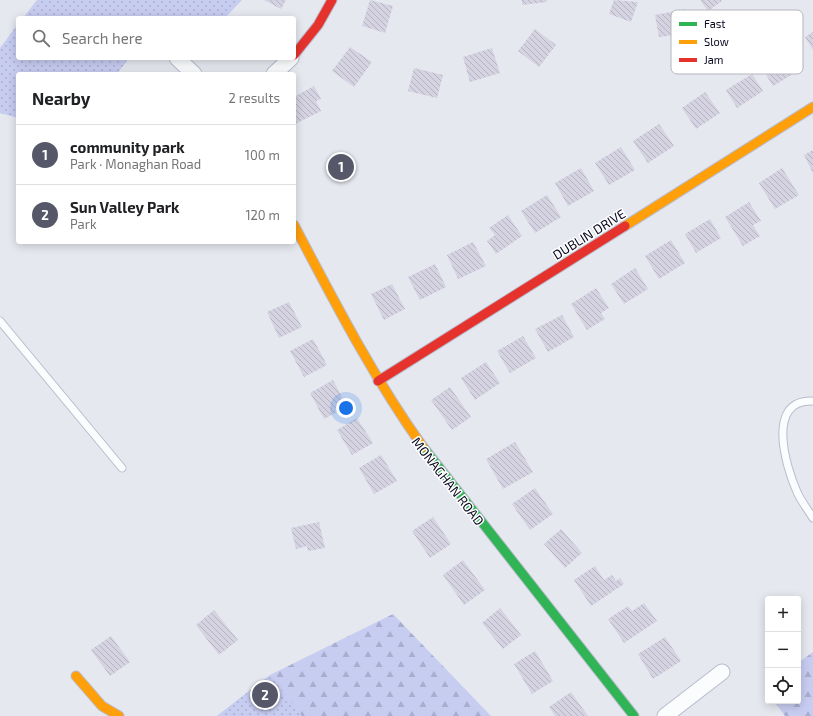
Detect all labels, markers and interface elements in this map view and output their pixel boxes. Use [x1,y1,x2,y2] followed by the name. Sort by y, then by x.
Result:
[671,10,803,74] legend
[16,16,296,60] search box
[704,17,726,30] text: Fast
[30,27,52,49] icon: search
[62,29,143,47] text: Search here
[704,35,729,48] text: Slow
[704,53,723,66] text: Jam
[32,88,90,108] text: Nearby
[228,90,280,106] text: 2 results
[70,138,185,156] text: community park
[42,147,48,163] text: 1
[245,147,280,163] text: 100 m
[328,152,354,182] pin: 1
[70,156,201,172] text: Park · Monaghan Road
[70,198,180,216] text: Sun Valley Park
[550,205,628,263] street label: DUBLIN DRIVE
[41,207,49,223] text: 2
[245,207,280,223] text: 120 m
[70,216,97,232] text: Park
[336,398,356,418] your location
[409,434,487,528] street label: MONAGHAN ROAD
[765,596,801,704] map controls
[765,596,801,632] button: +
[765,632,801,668] button: −
[765,668,801,704] button: locate
[252,680,278,710] pin: 2

